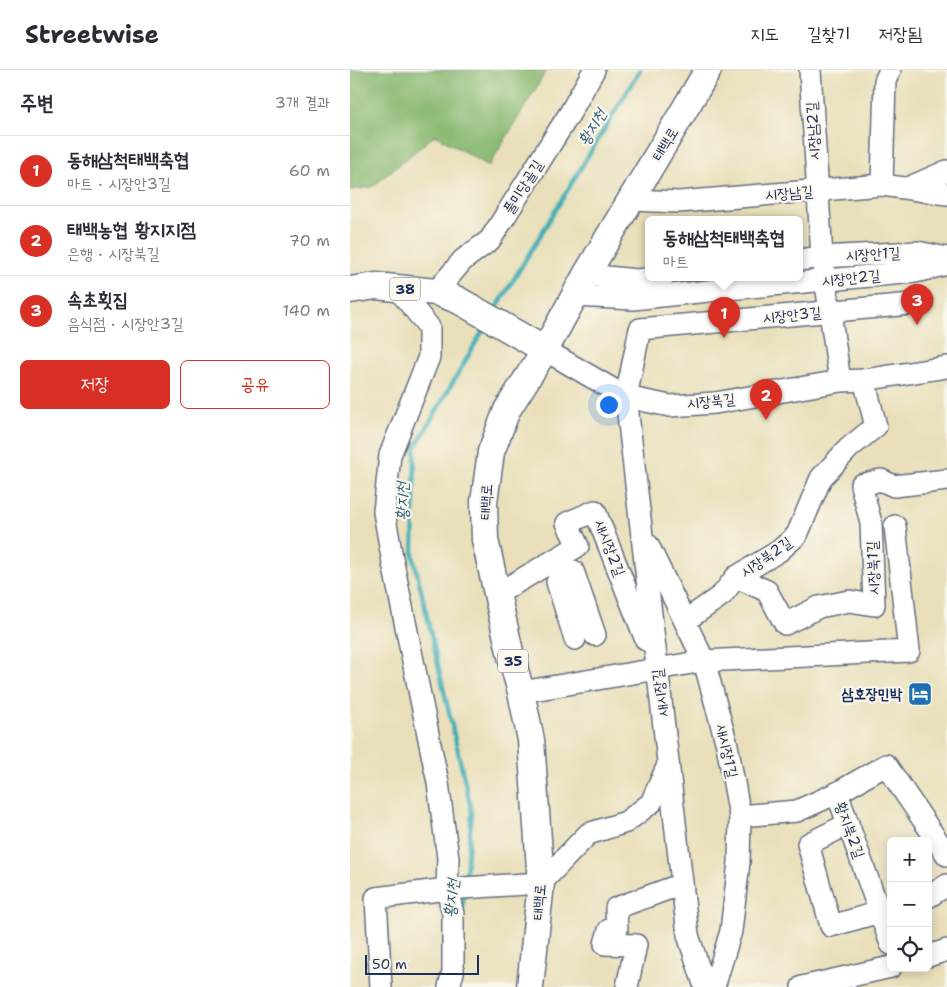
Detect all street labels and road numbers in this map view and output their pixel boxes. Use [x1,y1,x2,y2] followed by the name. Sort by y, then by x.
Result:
[801,101,825,161] street label: 시장남2길
[647,123,683,165] street label: 태백로
[499,156,547,218] street label: 풀미당골길
[764,181,814,205] street label: 시장남길
[845,243,901,265] street label: 시장안1길
[821,265,881,291] street label: 시장안2길
[390,278,420,300] road number: 38
[762,302,822,328] street label: 시장안3길
[686,389,736,413] street label: 시장북길
[475,483,497,521] street label: 태백로
[590,517,630,579] street label: 새시장2길
[736,532,796,582] street label: 시장북2길
[862,540,884,596] street label: 시장북1길
[498,650,528,672] road number: 35
[647,668,673,718] street label: 새시장길
[712,722,742,780] street label: 새시장1길
[831,799,869,861] street label: 황지북2길
[528,883,550,921] street label: 태백로

